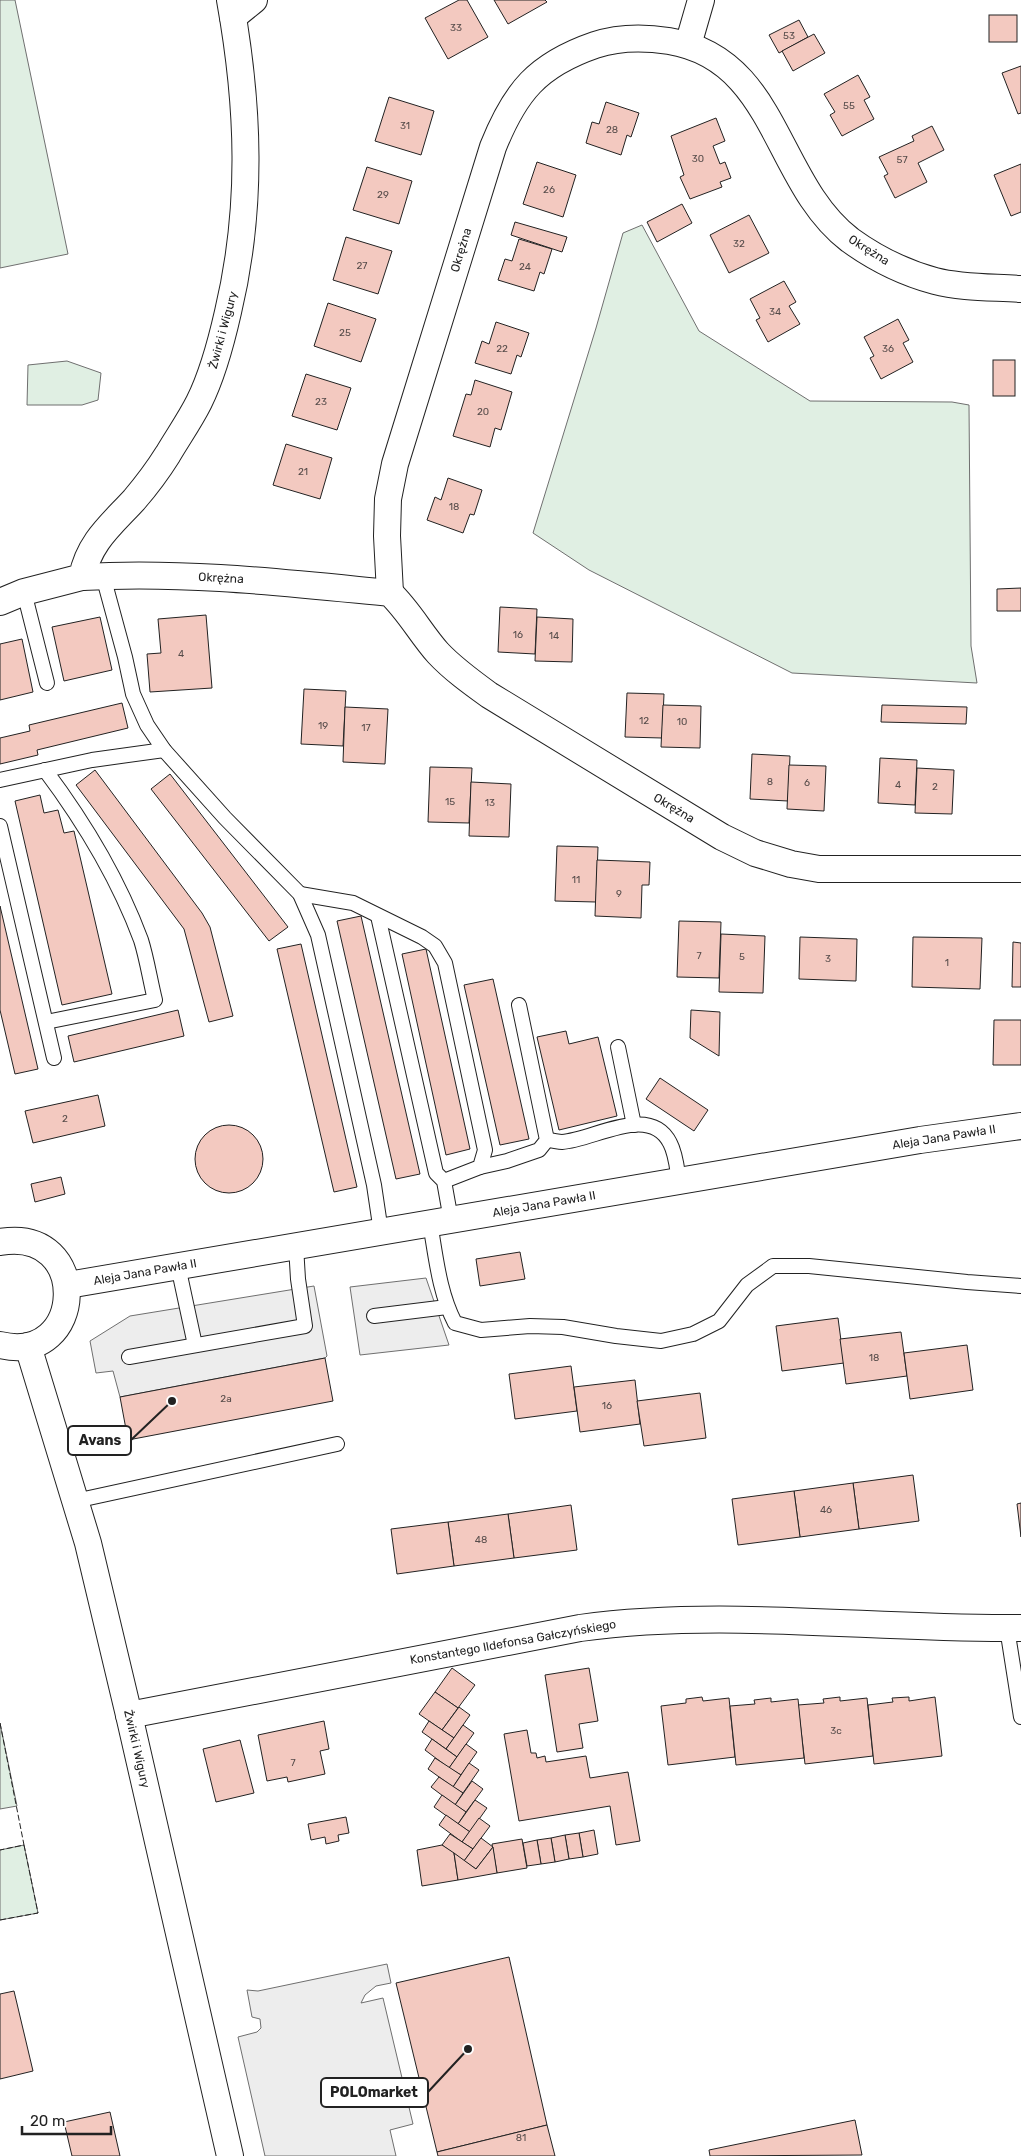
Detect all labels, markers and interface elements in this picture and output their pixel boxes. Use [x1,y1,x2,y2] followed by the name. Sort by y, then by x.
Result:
[450,22,462,34] house number: 33
[783,30,795,42] house number: 53
[843,100,855,112] house number: 55
[400,120,410,132] house number: 31
[606,124,618,136] house number: 28
[692,153,704,165] house number: 30
[896,154,908,166] house number: 57
[543,184,555,196] house number: 26
[377,189,389,201] house number: 29
[448,226,474,274] street label: Okrężna
[846,232,892,268] street label: Okrężna
[733,238,745,250] house number: 32
[357,260,368,272] house number: 27
[519,261,531,273] house number: 24
[206,289,240,370] street label: Żwirki i Wigury
[769,306,781,318] house number: 34
[339,327,351,339] house number: 25
[496,343,508,355] house number: 22
[882,343,894,355] house number: 36
[315,396,327,408] house number: 23
[477,406,489,418] house number: 20
[298,466,308,478] house number: 21
[449,501,459,513] house number: 18
[198,570,244,586] street label: Okrężna
[513,629,523,641] house number: 16
[549,630,559,642] house number: 14
[178,648,184,660] house number: 4
[639,715,649,727] house number: 12
[677,716,687,728] house number: 10
[318,720,328,732] house number: 19
[361,722,371,734] house number: 17
[767,776,773,788] house number: 8
[804,777,810,789] house number: 6
[895,779,901,791] house number: 4
[932,781,938,793] house number: 2
[651,790,697,826] street label: Okrężna
[445,796,455,808] house number: 15
[485,797,495,809] house number: 13
[572,874,580,886] house number: 11
[616,888,622,900] house number: 9
[696,950,702,962] house number: 7
[739,951,745,963] house number: 5
[825,953,831,965] house number: 3
[945,957,949,969] house number: 1
[62,1113,68,1125] house number: 2
[891,1122,997,1152] street label: Aleja Jana Pawła II
[491,1188,597,1220] street label: Aleja Jana Pawła II
[92,1256,198,1288] street label: Aleja Jana Pawła II
[869,1352,879,1364] house number: 18
[220,1393,232,1405] house number: 2a
[602,1400,612,1412] house number: 16
[68,1426,131,1455] callout: Avans
[79,1432,122,1449] text: Avans
[820,1504,832,1516] house number: 46
[475,1534,487,1546] house number: 48
[409,1617,617,1667] street label: Konstantego Ildefonsa Gałczyńskiego
[121,1709,153,1790] street label: Żwirki i Wigury
[830,1725,842,1737] house number: 3c
[290,1757,296,1769] house number: 7
[321,2078,428,2107] callout: POLOmarket
[330,2084,418,2101] text: POLOmarket
[22,2104,111,2136] scale bar
[30,2112,65,2130] text: 20 m
[516,2132,526,2144] house number: 81

